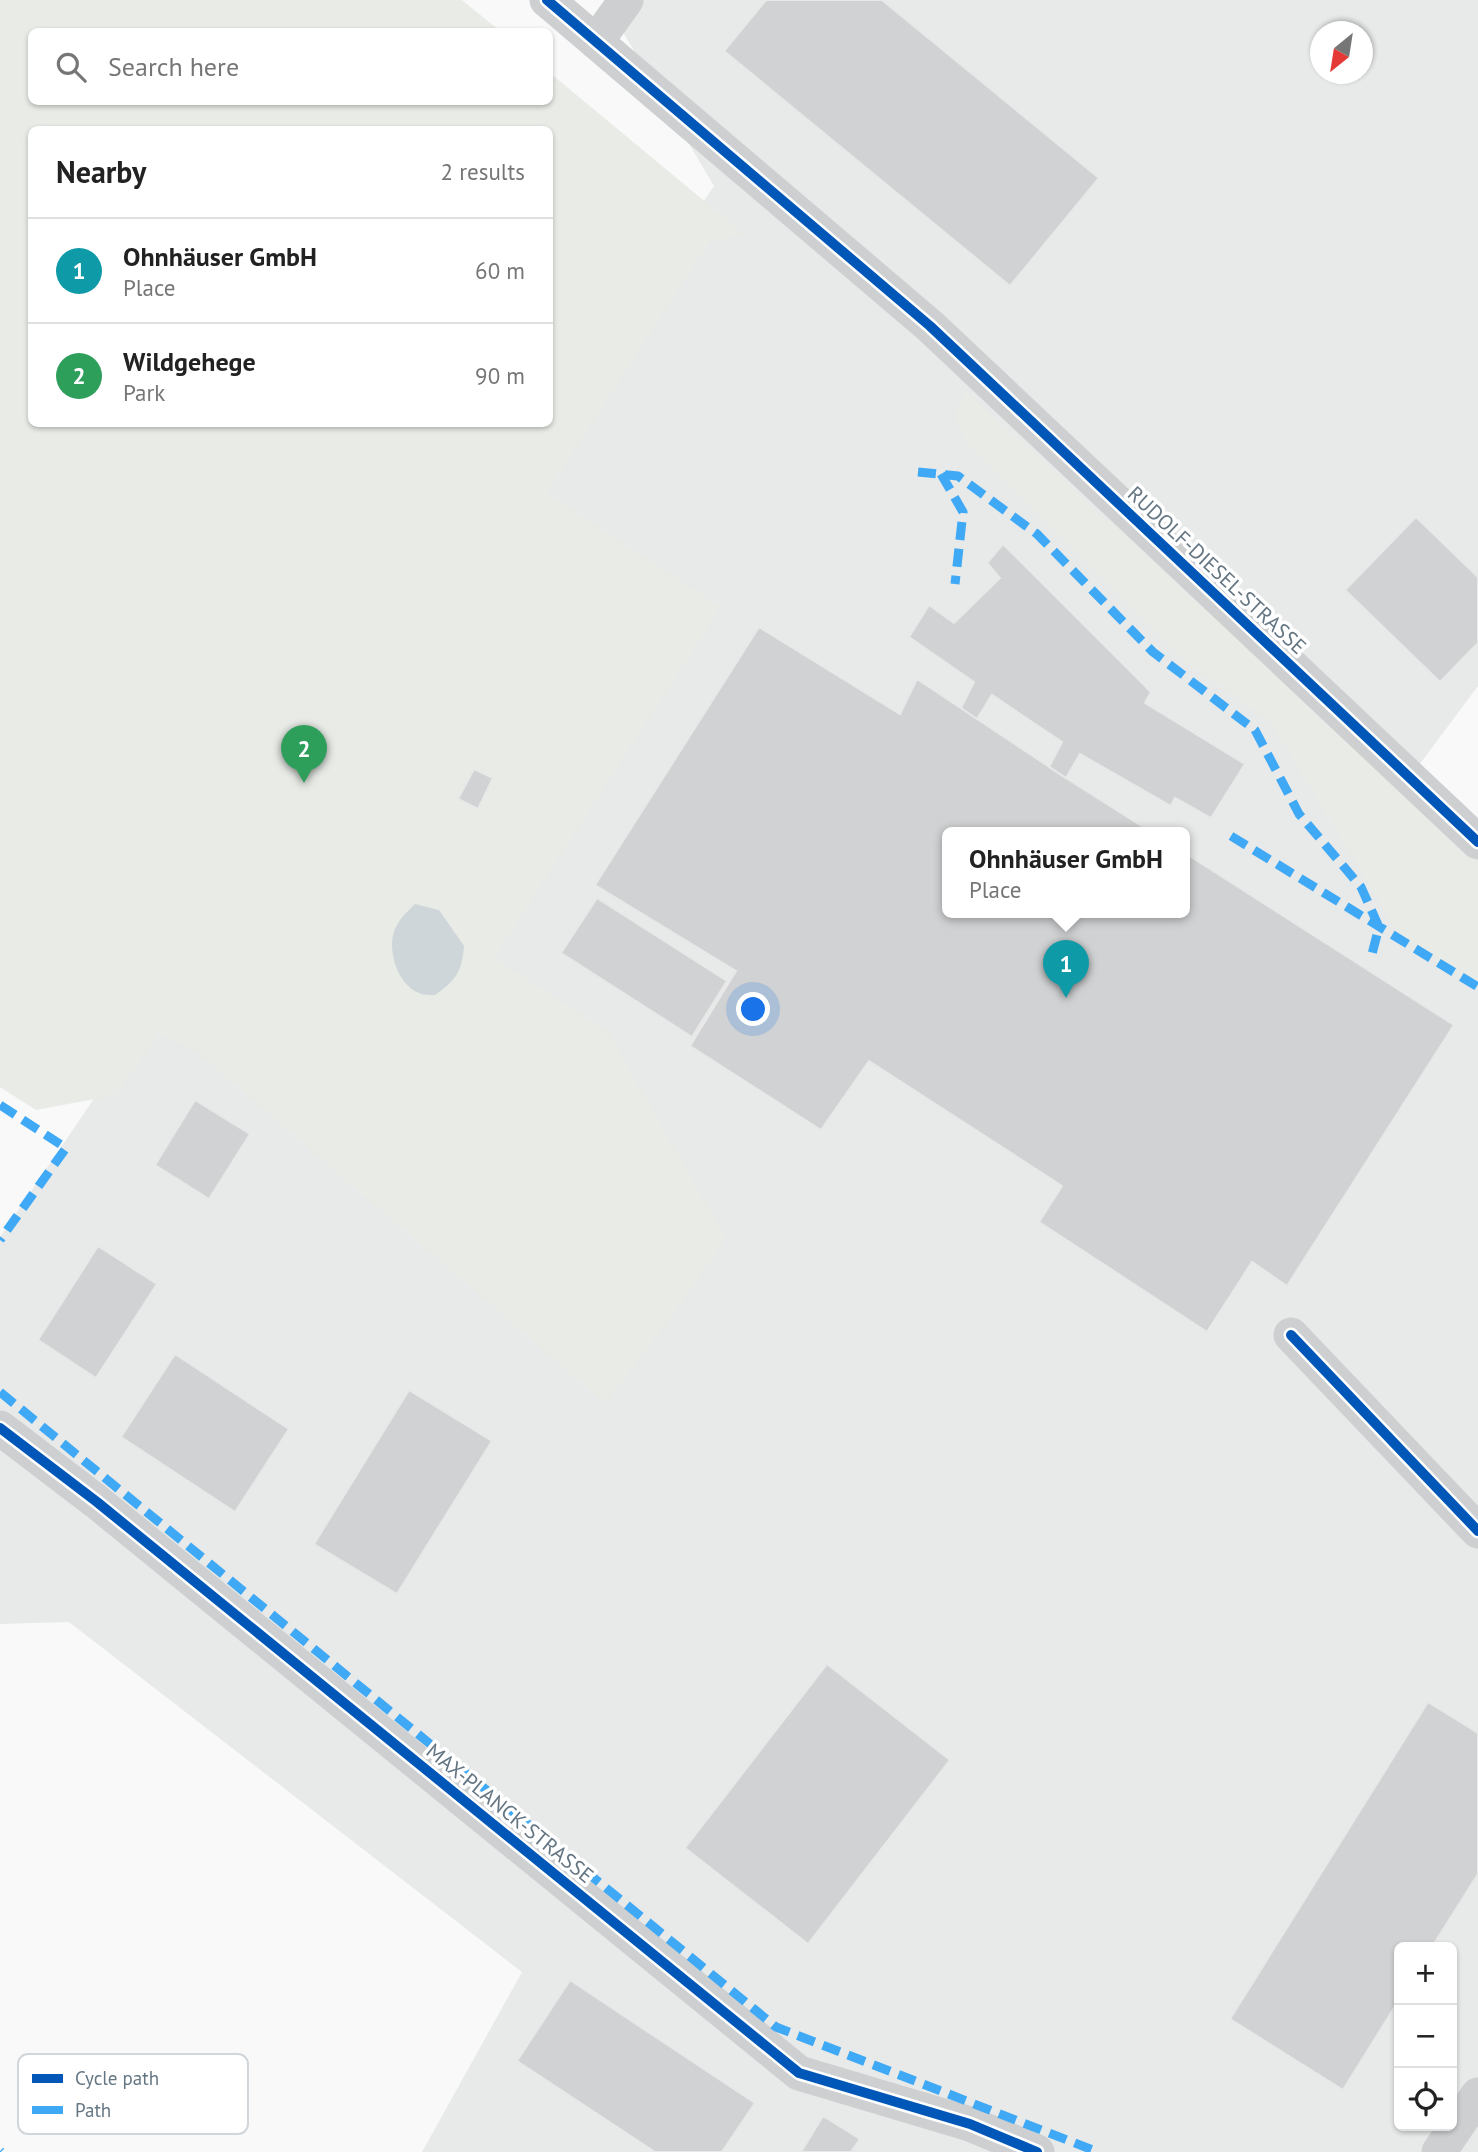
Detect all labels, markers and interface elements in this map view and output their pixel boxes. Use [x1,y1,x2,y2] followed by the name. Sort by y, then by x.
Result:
[1310,21,1373,84] north arrow
[28,28,553,105] search box
[52,48,90,86] icon: search
[108,50,239,83] text: Search here
[56,152,146,191] text: Nearby
[441,157,525,186] text: 2 results
[123,240,317,273] text: Ohnhäuser GmbH
[72,256,86,285] text: 1
[475,256,525,285] text: 60 m
[123,273,176,302] text: Place
[123,345,256,378] text: Wildgehege
[72,361,86,390] text: 2
[475,361,525,390] text: 90 m
[123,378,165,407] text: Park
[1122,480,1312,660] street label: RUDOLF-DIESEL-STRASSE
[281,725,327,783] pin: 2
[942,827,1190,918] popup
[969,842,1163,875] text: Ohnhäuser GmbH
[969,875,1022,904] text: Place
[1043,940,1089,998] pin: 1
[736,992,770,1026] your location
[421,1737,599,1889] street label: MAX-PLANCK-STRASSE
[1394,1942,1457,2131] map controls
[1394,1942,1457,2005] button: +
[1394,2005,1457,2068] button: −
[18,2054,248,2134] legend
[75,2066,159,2090] text: Cycle path
[1394,2068,1457,2131] button: locate
[75,2098,111,2122] text: Path

